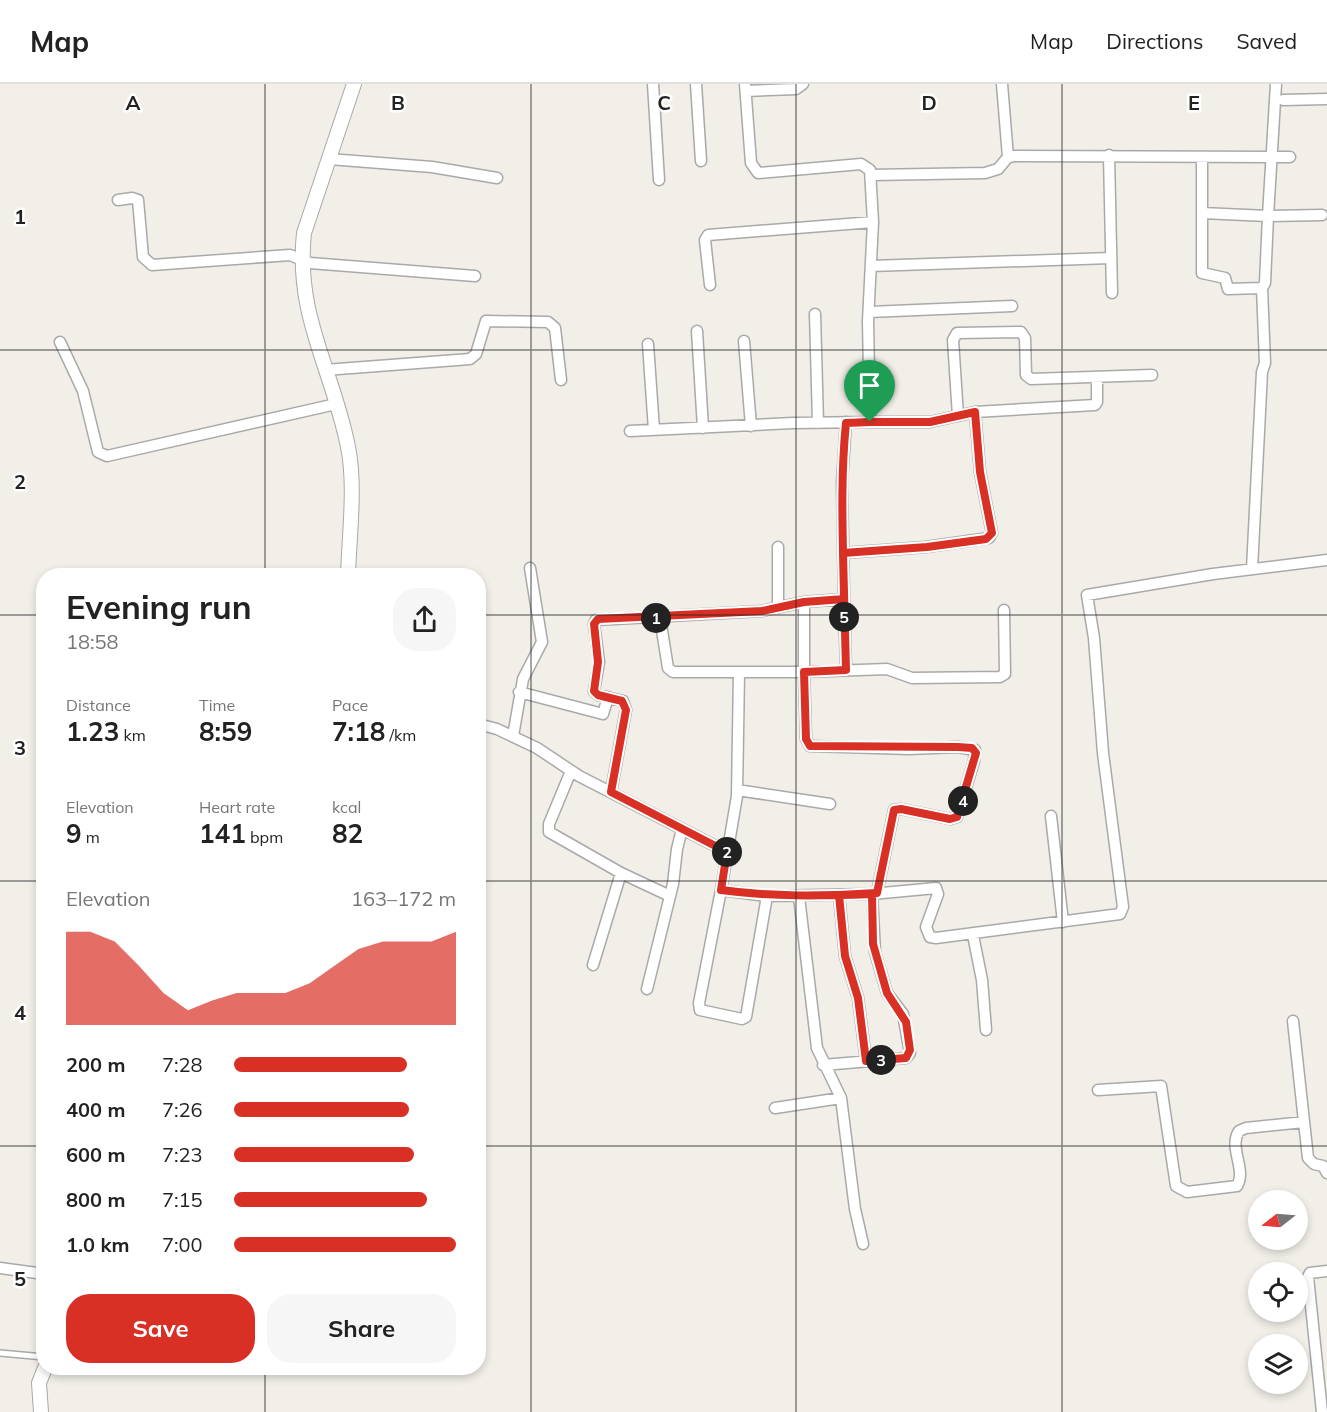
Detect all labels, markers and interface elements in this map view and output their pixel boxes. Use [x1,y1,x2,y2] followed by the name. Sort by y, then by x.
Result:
[30,24,89,59] text: Map
[1030,28,1073,54] text: Map
[1106,28,1203,54] text: Directions
[1236,28,1297,54] text: Saved
[126,90,141,115] text: A
[391,90,405,115] text: B
[657,90,671,115] text: C
[921,90,937,115] text: D
[1188,90,1200,115] text: E
[14,204,26,229] text: 1
[844,360,895,422] pin
[853,369,886,402] icon: arrive
[14,469,26,494] text: 2
[66,586,252,627] text: Evening run
[393,588,456,651] button: share
[829,602,859,632] pin: 5
[641,603,671,633] pin: 1
[839,607,849,627] text: 5
[651,608,661,628] text: 1
[66,629,119,654] text: 18:58
[66,695,131,715] text: Distance
[199,695,235,715] text: Time
[332,695,368,715] text: Pace
[66,715,119,748] text: 1.23
[199,715,252,748] text: 8:59
[332,715,385,748] text: 7:18
[119,725,146,745] text: km
[385,725,416,745] text: /km
[14,735,26,760] text: 3
[948,786,978,816] pin: 4
[958,791,968,811] text: 4
[66,797,134,817] text: Elevation
[199,797,275,817] text: Heart rate
[332,797,361,817] text: kcal
[66,817,82,850] text: 9
[199,817,246,850] text: 141
[332,817,363,850] text: 82
[82,827,100,847] text: m
[246,827,283,847] text: bpm
[712,837,742,867] pin: 2
[722,842,732,862] text: 2
[66,886,151,911] text: Elevation
[351,886,456,911] text: 163–172 m
[14,1000,26,1025] text: 4
[866,1045,896,1075] pin: 3
[876,1050,886,1070] text: 3
[66,1052,125,1077] text: 200 m
[162,1052,203,1077] text: 7:28
[66,1097,125,1122] text: 400 m
[162,1097,203,1122] text: 7:26
[66,1142,125,1167] text: 600 m
[162,1142,203,1167] text: 7:23
[66,1187,125,1212] text: 800 m
[162,1187,203,1212] text: 7:15
[1248,1190,1308,1250] north arrow
[1248,1190,1308,1394] map controls
[66,1232,129,1257] text: 1.0 km
[162,1232,203,1257] text: 7:00
[1248,1262,1308,1322] button: locate
[14,1266,26,1291] text: 5
[66,1294,255,1363] button: Save
[267,1294,456,1363] button: Share
[1248,1334,1308,1394] button: layers

